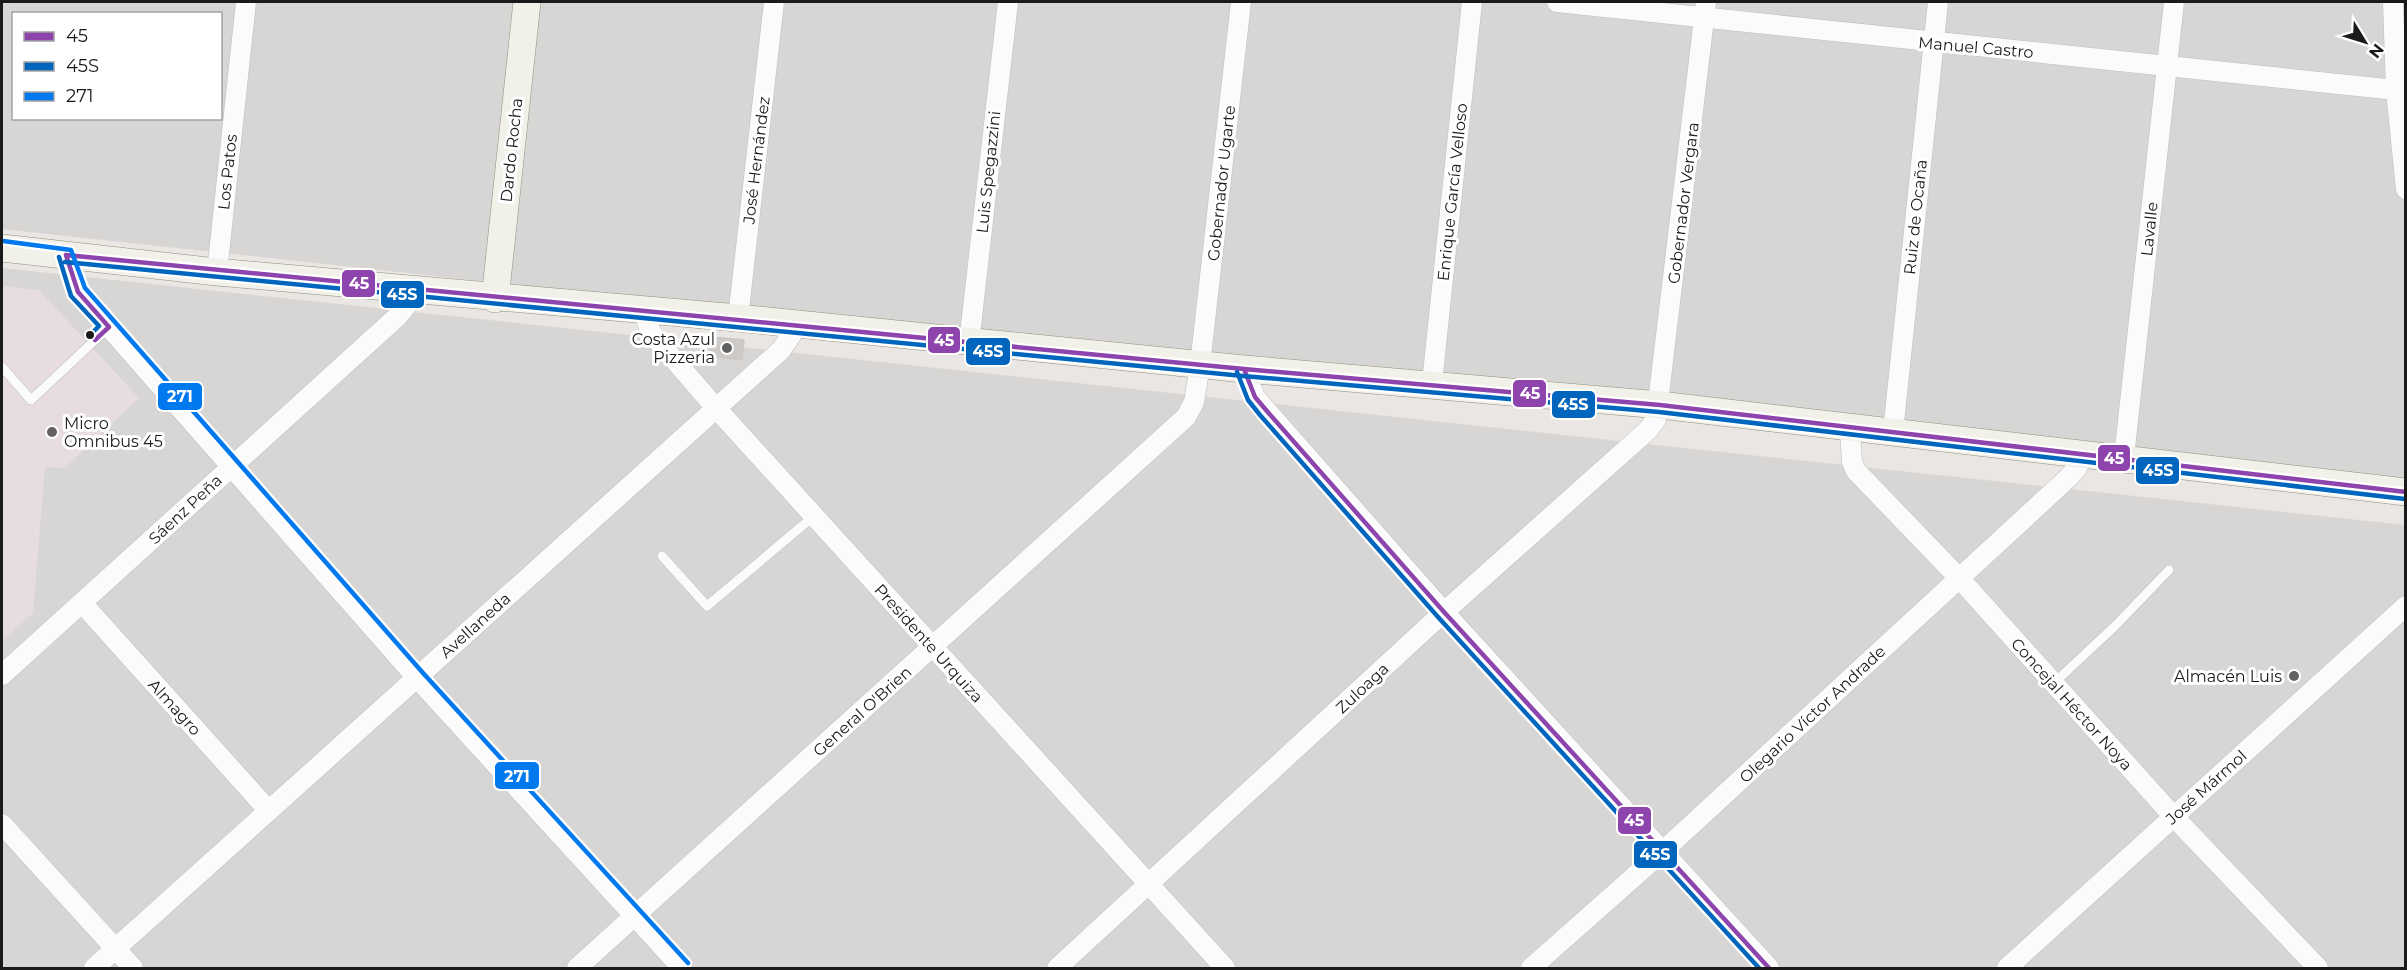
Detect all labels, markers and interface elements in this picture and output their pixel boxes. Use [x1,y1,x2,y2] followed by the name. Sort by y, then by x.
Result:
[12,12,222,120] legend
[2335,12,2395,72] north arrow
[66,25,88,47] text: 45
[1918,33,2034,62] street label: Manuel Castro
[2365,40,2388,62] text: N
[66,55,99,77] text: 45S
[66,85,93,107] text: 271
[739,95,774,226] street label: José Hernández
[497,97,526,203] street label: Dardo Rocha
[1434,102,1471,282] street label: Enrique García Velloso
[1204,104,1239,262] street label: Gobernador Ugarte
[973,110,1004,234] street label: Luis Spegazzini
[1664,121,1703,285] street label: Gobernador Vergara
[214,133,241,211] street label: Los Patos
[1900,158,1931,276] street label: Ruiz de Ocaña
[2137,201,2162,257] street label: Lavalle
[341,269,376,298] line badge: 45
[349,274,370,293] text: 45
[380,280,425,309] line badge: 45S
[387,285,417,304] text: 45S
[927,326,961,354] line badge: 45
[84,329,96,341] unlabelled marker
[632,330,715,367] place label: Costa Azul Pizzeria
[934,331,955,350] text: 45
[965,337,1011,366] line badge: 45S
[720,341,734,355] marker: Costa Azul Pizzeria
[973,342,1003,361] text: 45S
[1512,379,1547,408] line badge: 45
[157,382,203,411] line badge: 271
[1520,384,1541,403] text: 45
[167,387,193,406] text: 271
[1551,390,1596,419] line badge: 45S
[1558,395,1588,414] text: 45S
[64,414,163,451] place label: Micro Omnibus 45
[45,425,59,439] marker: Micro Omnibus 45
[2097,444,2131,472] line badge: 45
[2104,449,2125,468] text: 45
[2135,456,2180,485] line badge: 45S
[2143,461,2173,480] text: 45S
[145,471,226,548] street label: Sáenz Peña
[870,580,987,707] street label: Presidente Urquiza
[436,589,514,662] street label: Avellaneda
[2007,634,2136,775] street label: Concejal Héctor Noya
[1735,642,1889,787] street label: Olegario Víctor Andrade
[1332,659,1393,718] street label: Zuloaga
[809,662,915,761] street label: General O'Brien
[2174,667,2282,686] place label: Almacén Luis
[2287,669,2301,683] marker: Almacén Luis
[144,675,205,739] street label: Almagro
[2161,746,2251,829] street label: José Mármol
[494,761,540,790] line badge: 271
[504,767,530,786] text: 271
[1617,806,1652,835] line badge: 45
[1624,811,1645,830] text: 45
[1633,840,1678,869] line badge: 45S
[1640,845,1670,864] text: 45S

